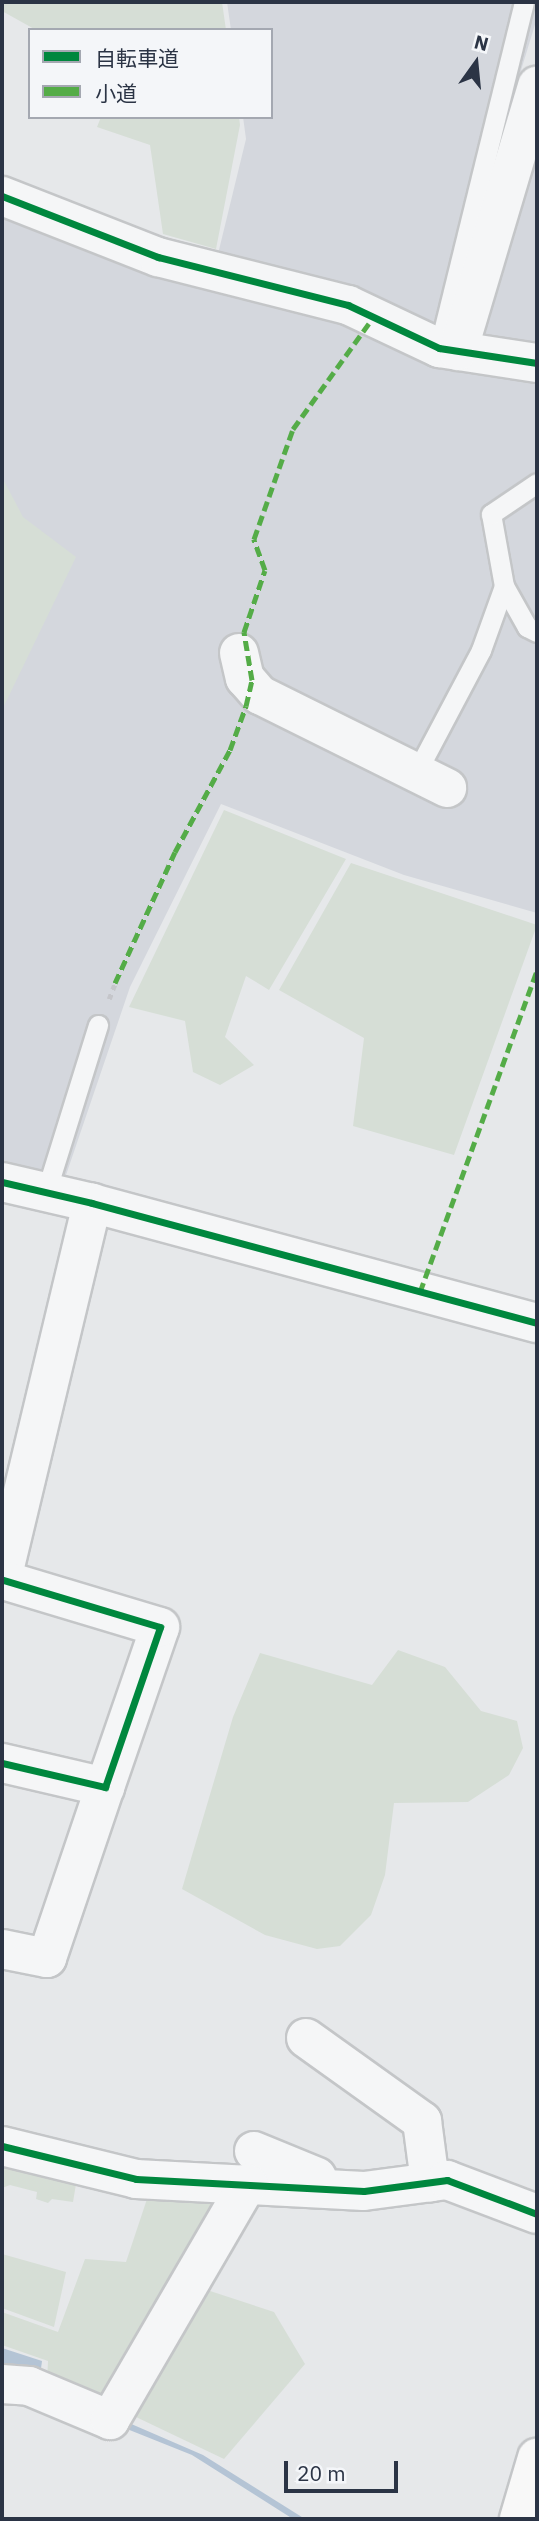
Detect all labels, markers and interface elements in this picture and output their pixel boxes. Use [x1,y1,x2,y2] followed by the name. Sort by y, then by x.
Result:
[28,28,273,119] legend
[441,28,511,98] north arrow
[472,29,491,56] text: N
[95,44,179,72] text: 自転車道
[95,79,137,107] text: 小道
[287,2448,401,2492] scale bar
[297,2459,346,2487] text: 20 m

